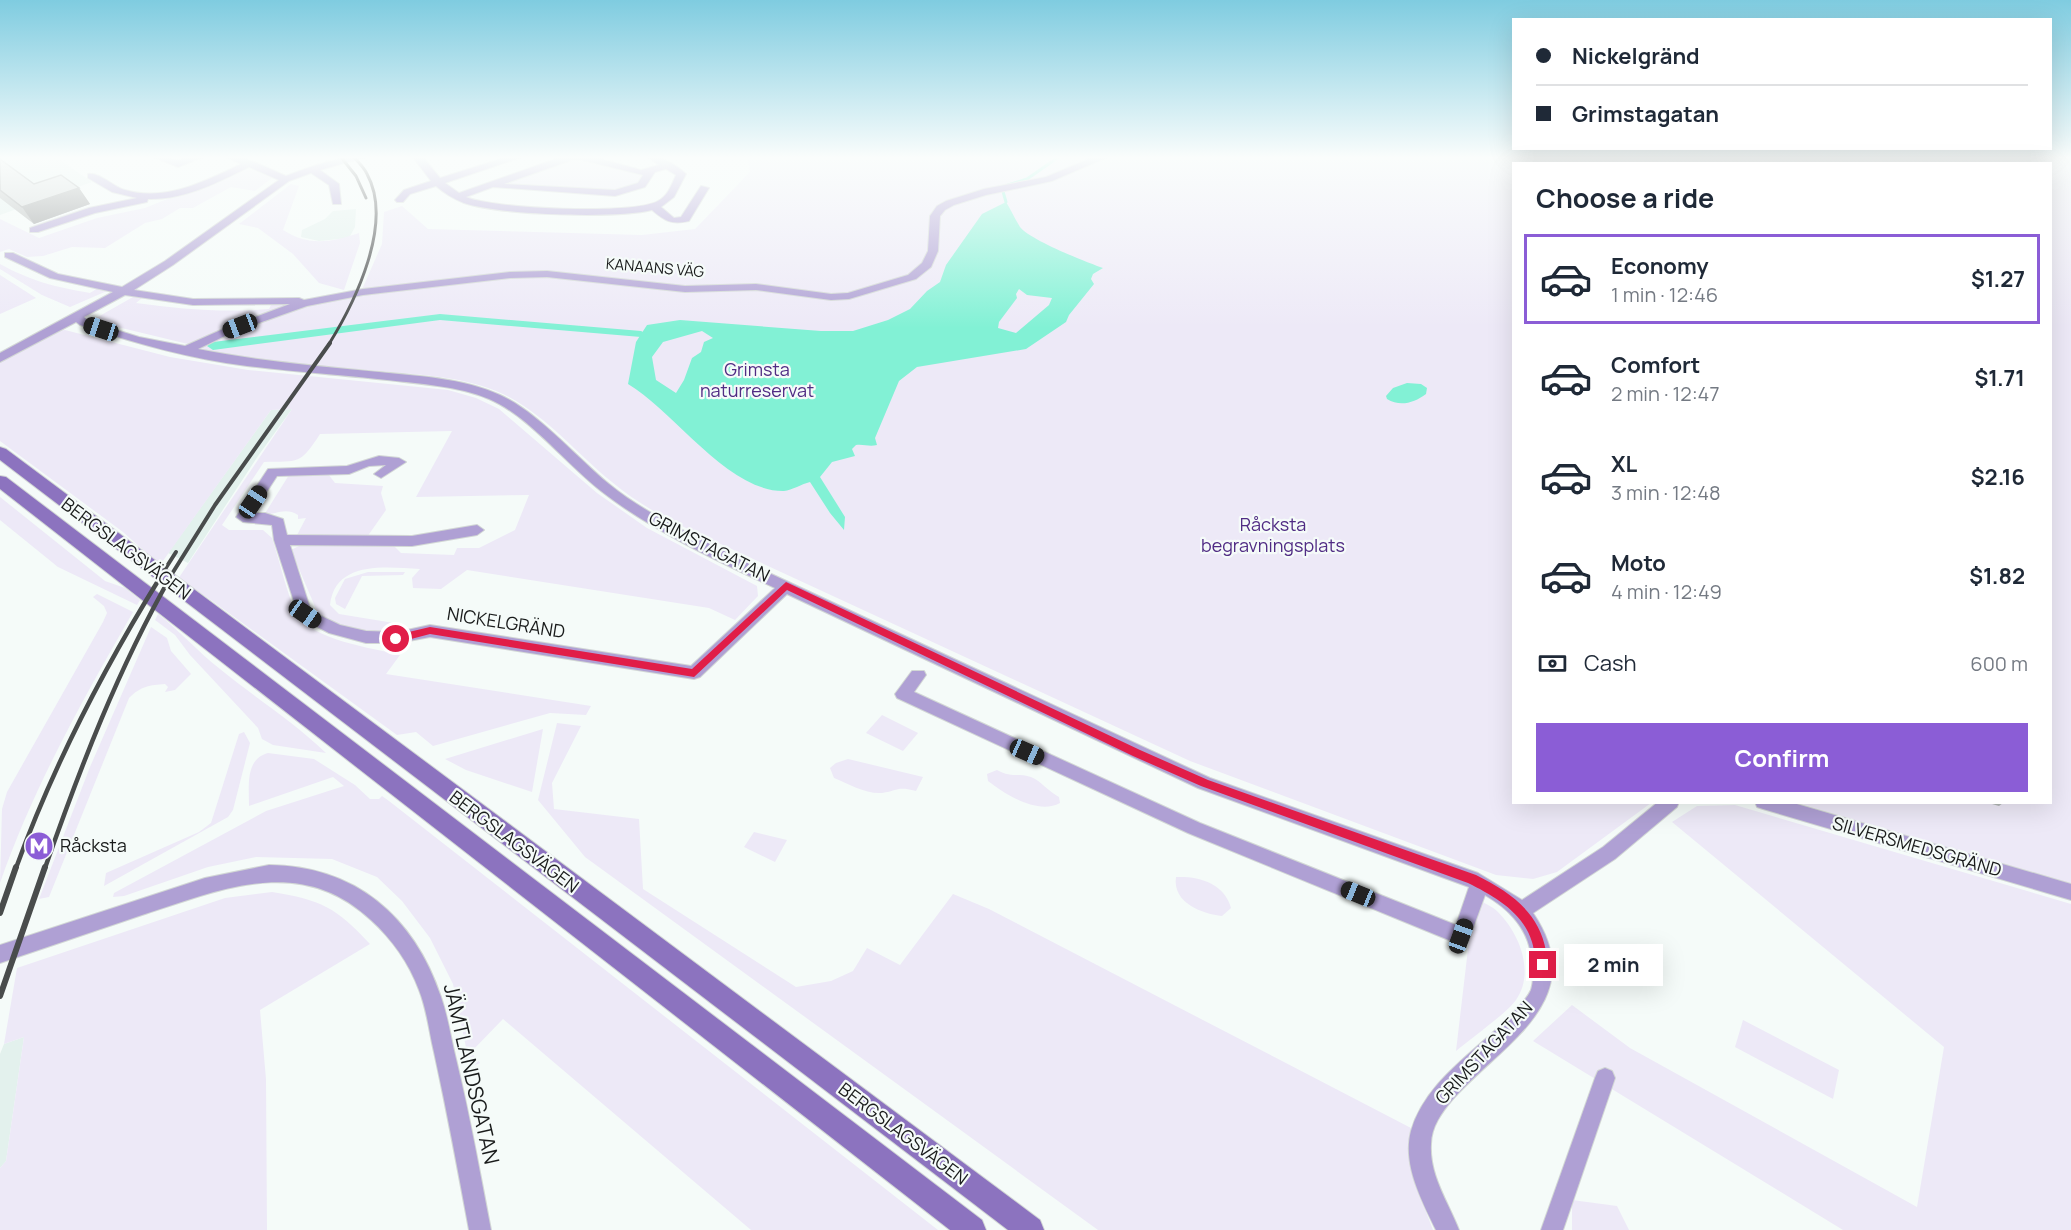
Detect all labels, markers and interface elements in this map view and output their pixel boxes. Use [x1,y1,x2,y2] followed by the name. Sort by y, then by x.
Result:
[1572,41,1700,71] text: Nickelgränd
[1572,99,1719,129] text: Grimstagatan
[1536,179,1714,216] text: Choose a ride
[1611,251,1709,281] text: Economy
[1539,252,1593,306] icon: car
[605,253,705,282] street label: KANAANS VÄG
[1971,264,2025,294] text: $1.27
[1611,281,1718,308] text: 1 min · 12:46
[220,311,260,341] car
[81,315,121,343] car
[1611,350,1700,380] text: Comfort
[1539,351,1593,405] icon: car
[700,357,814,402] park label: Grimsta naturreservat
[1974,363,2025,393] text: $1.71
[1611,380,1719,407] text: 2 min · 12:47
[1611,449,1637,479] text: XL
[1539,450,1593,504] icon: car
[1971,462,2025,492] text: $2.16
[1611,479,1721,506] text: 3 min · 12:48
[235,482,271,522] car
[57,492,196,605] street label: BERGSLAGSVÄGEN
[645,505,774,587] street label: GRIMSTAGATAN
[1201,512,1345,557] park label: Råcksta begravningsplats
[1611,548,1666,578] text: Moto
[1539,549,1593,603] icon: car
[1969,561,2025,591] text: $1.82
[1611,578,1722,605] text: 4 min · 12:49
[285,596,325,632] car
[445,601,567,643] street label: NICKELGRÄND
[382,625,409,652] route start
[1536,647,1569,680] icon: cash
[1584,648,1637,678] text: Cash
[1970,650,2028,677] text: 600 m
[1536,723,2028,792] button: Confirm
[1007,736,1047,768] car
[445,785,584,898] street label: BERGSLAGSVÄGEN
[1830,810,2005,882] street label: SILVERSMEDSGRÄND
[23,830,55,862] metro station icon: Råcksta
[60,833,127,857] place label: Råcksta
[1338,879,1378,909] car
[1446,916,1476,956] car
[1564,944,1663,986] callout: 2 min
[1529,951,1556,978] route end
[1587,951,1640,978] text: 2 min
[438,981,506,1167] street label: JÄMTLANDSGATAN
[1429,996,1537,1109] street label: GRIMSTAGATAN
[834,1077,973,1190] street label: BERGSLAGSVÄGEN

